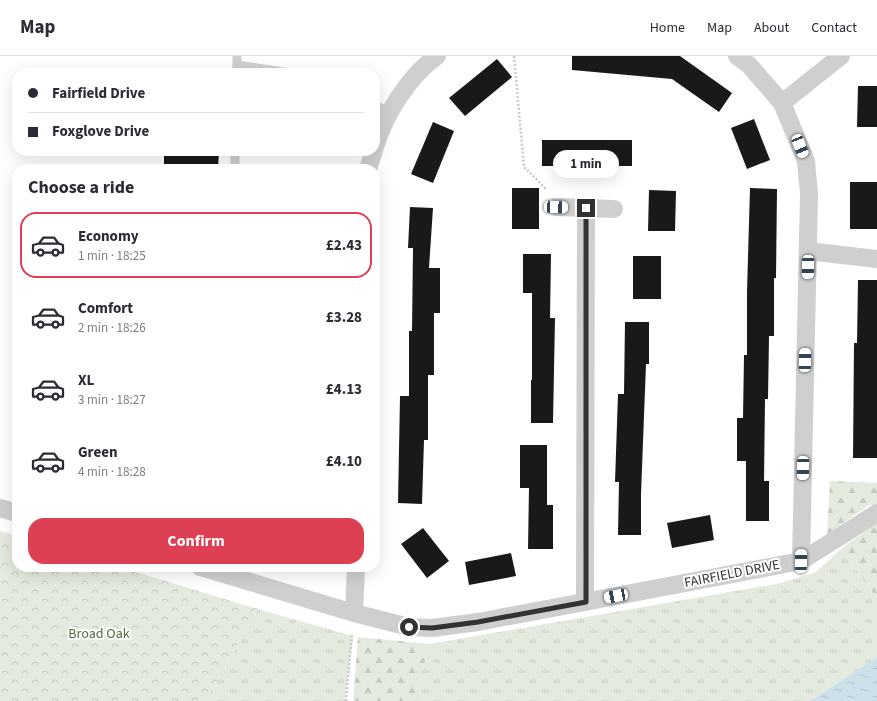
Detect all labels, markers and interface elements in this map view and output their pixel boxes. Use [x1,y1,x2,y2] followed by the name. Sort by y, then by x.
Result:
[20,14,55,41] text: Map
[650,18,685,38] text: Home
[707,18,732,38] text: Map
[754,18,789,38] text: About
[811,18,857,38] text: Contact
[52,83,145,104] text: Fairfield Drive
[52,121,149,142] text: Foxglove Drive
[790,133,810,159] car
[553,150,619,178] callout: 1 min
[570,155,602,173] text: 1 min
[28,175,134,200] text: Choose a ride
[577,199,595,217] route end
[544,201,568,213] car
[78,226,139,247] text: Economy
[30,227,66,263] icon: car
[326,235,362,256] text: £2.43
[78,247,146,265] text: 1 min · 18:25
[802,255,814,279] car
[78,298,133,319] text: Comfort
[30,299,66,335] icon: car
[326,307,362,328] text: £3.28
[78,319,146,337] text: 2 min · 18:26
[799,348,811,372] car
[78,370,94,391] text: XL
[30,371,66,407] icon: car
[326,379,362,400] text: £4.13
[78,391,146,409] text: 3 min · 18:27
[78,442,118,463] text: Green
[30,443,66,479] icon: car
[326,451,362,472] text: £4.10
[797,456,809,480] car
[78,463,146,481] text: 4 min · 18:28
[28,518,364,564] button: Confirm
[795,549,807,573] car
[683,555,781,593] street label: FAIRFIELD DRIVE
[603,588,629,604] car
[400,618,418,636] route start
[68,624,130,644] park label: Broad Oak

